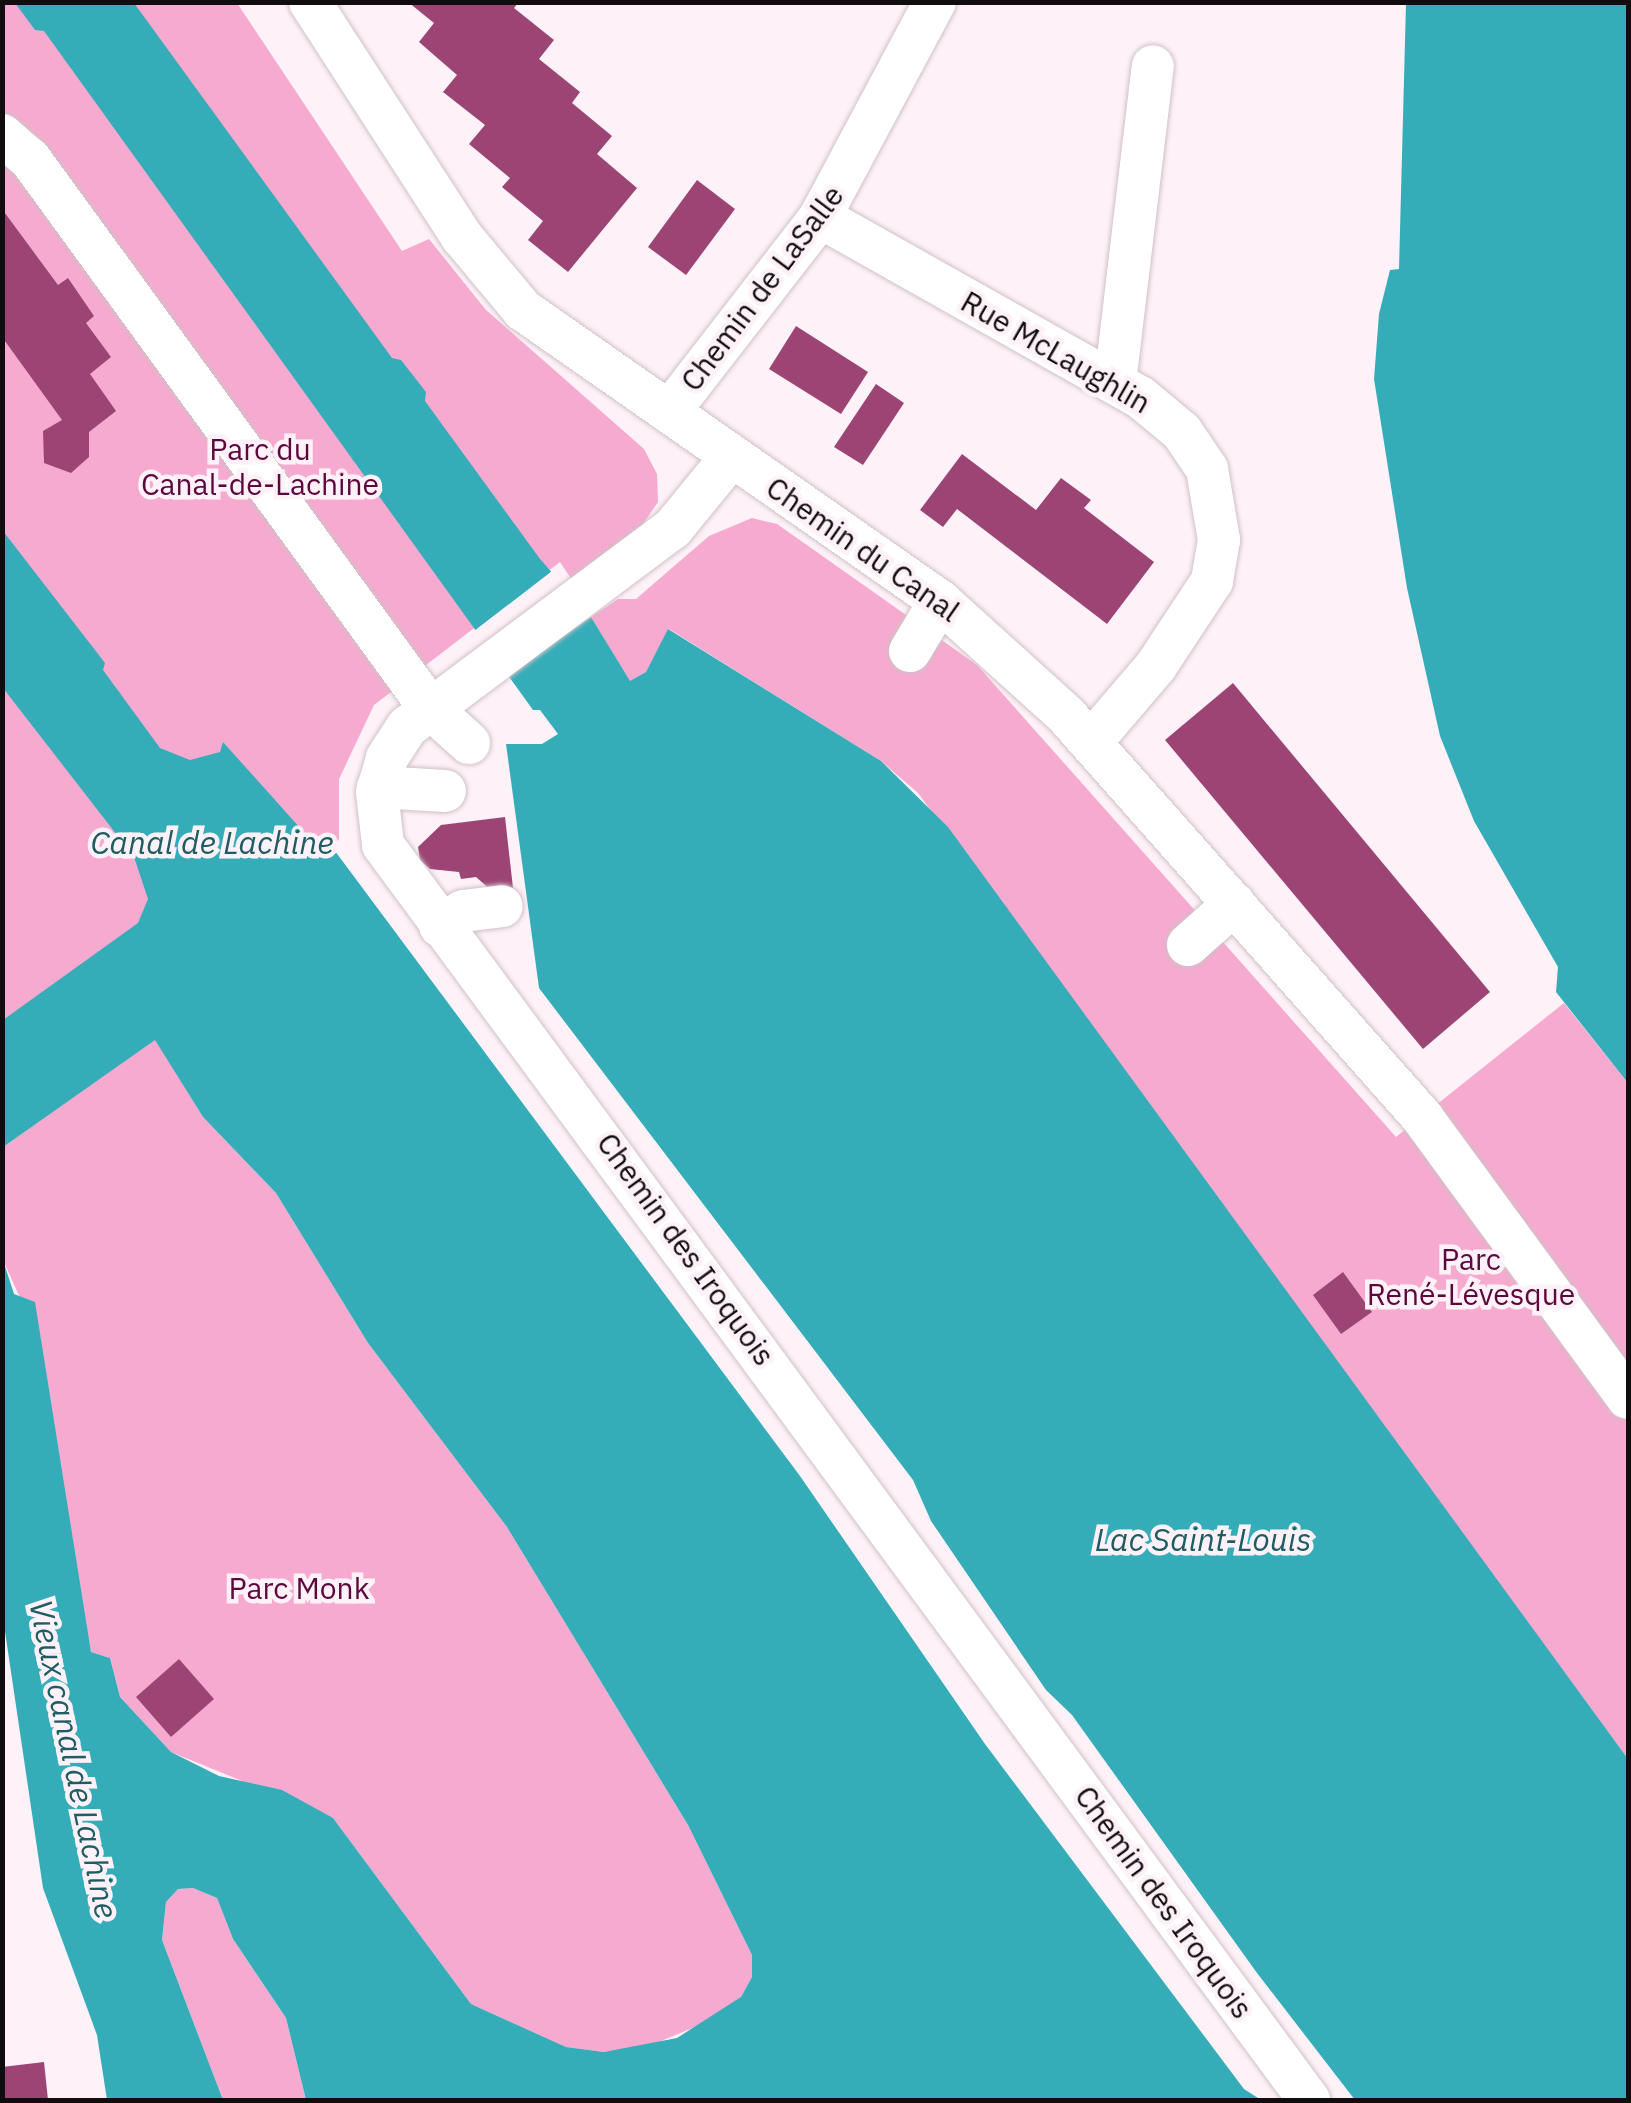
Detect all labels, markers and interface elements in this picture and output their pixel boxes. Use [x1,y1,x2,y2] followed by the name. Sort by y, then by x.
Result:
[673,178,851,398] street label: Chemin de LaSalle
[955,283,1157,421] street label: Rue McLaughlin
[141,431,379,502] park label: Parc du Canal-de-Lachine
[760,469,966,629] street label: Chemin du Canal
[90,823,334,861] water label: Canal de Lachine
[590,1126,782,1372] street label: Chemin des Iroquois
[1367,1241,1575,1312] park label: Parc René-Lévesque
[1095,1520,1311,1558] water label: Lac Saint-Louis
[229,1570,369,1606] park label: Parc Monk
[21,1596,127,1922] water label: Vieux canal de Lachine
[1068,1779,1260,2025] street label: Chemin des Iroquois

